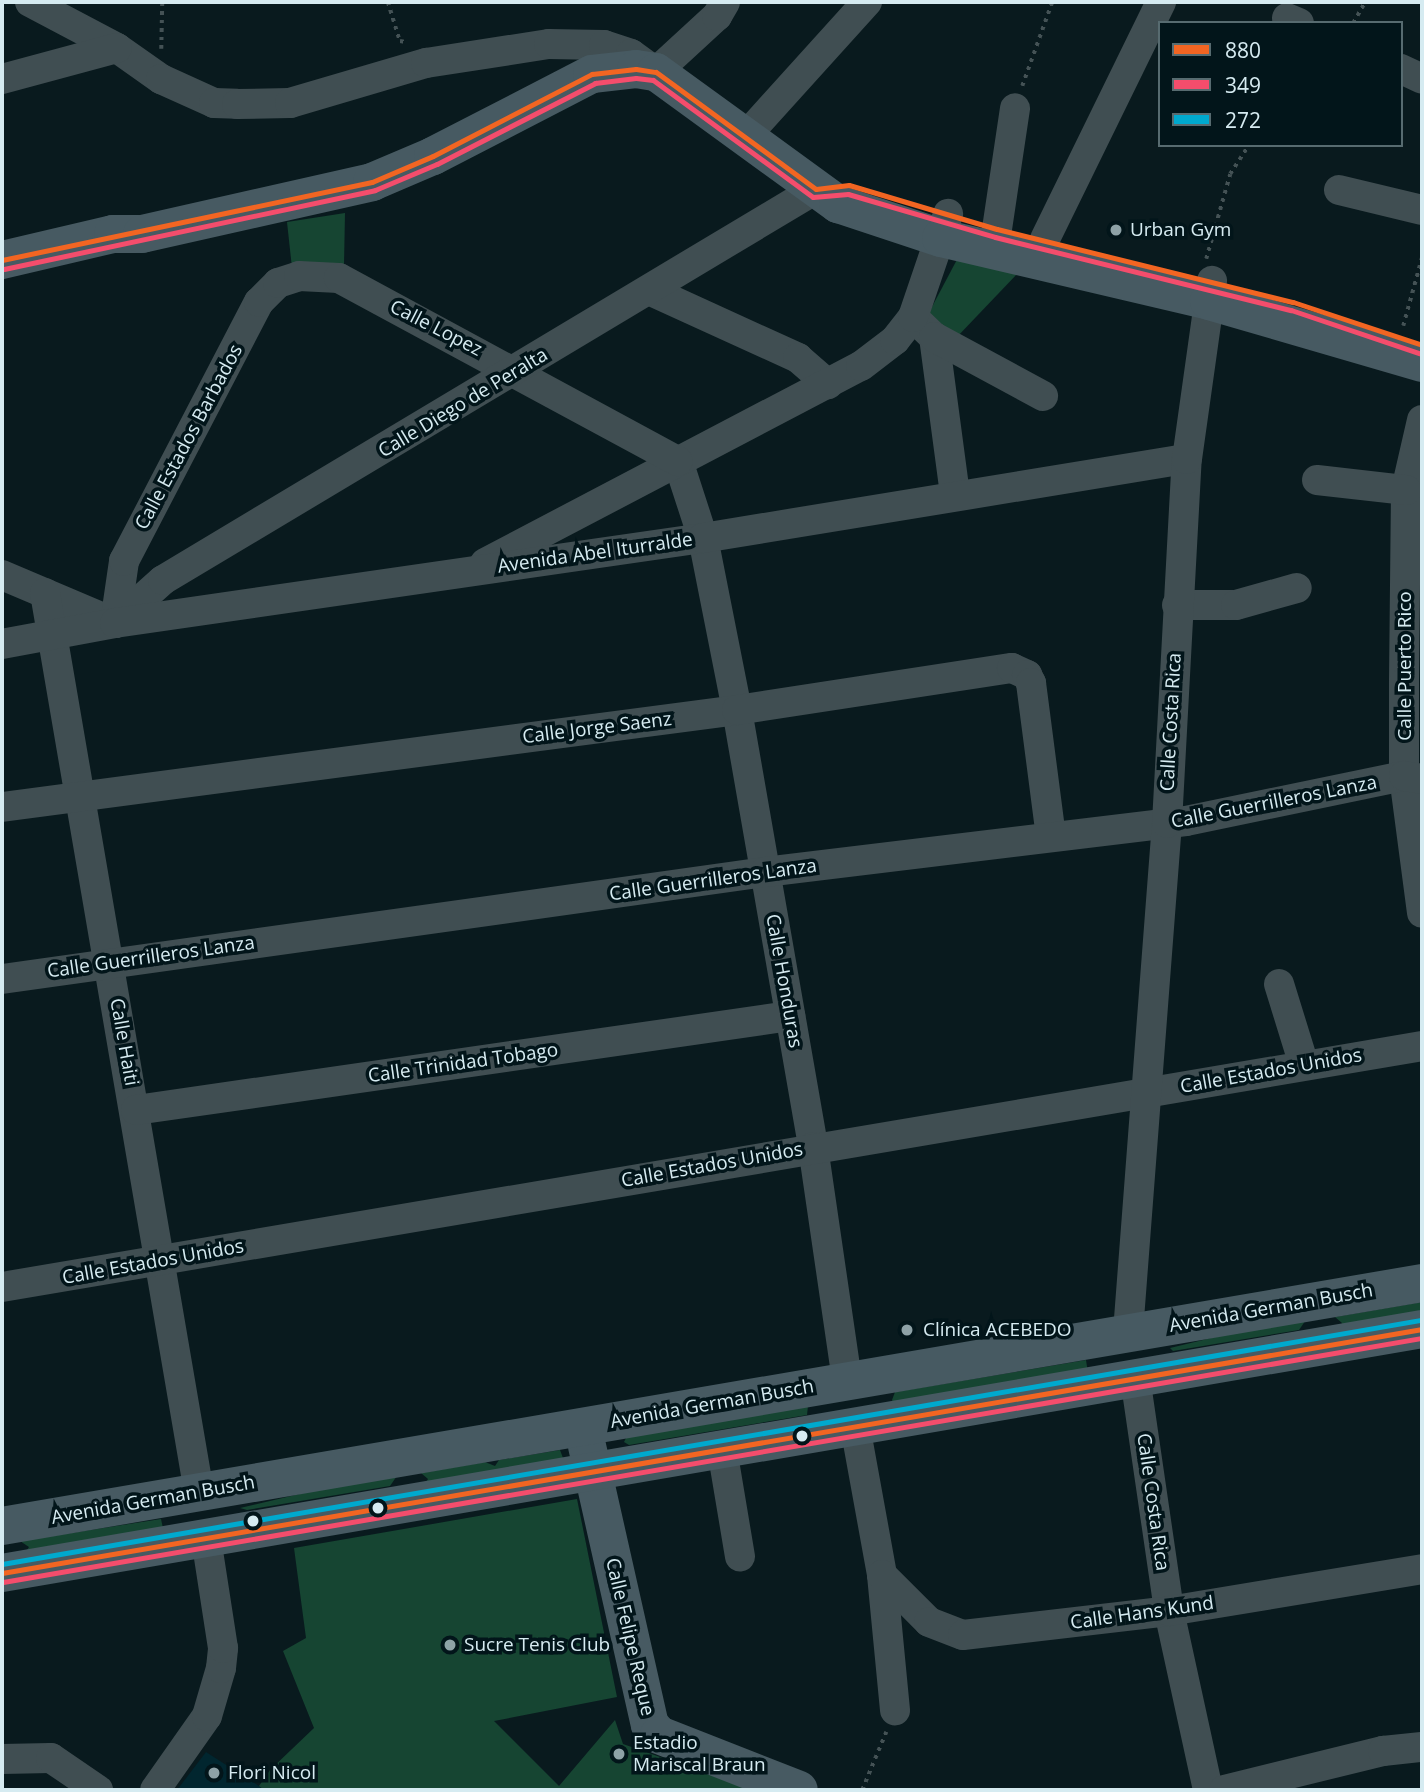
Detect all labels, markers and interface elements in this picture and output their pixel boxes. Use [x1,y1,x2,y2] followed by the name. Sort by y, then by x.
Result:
[1158,21,1403,147] legend
[1225,36,1261,64] text: 880
[1225,71,1261,99] text: 349
[1225,106,1261,134] text: 272
[1130,219,1231,241] place label: Urban Gym
[1108,222,1124,238] marker: Urban Gym
[386,295,486,361] street label: Calle Lopez
[130,340,248,534] street label: Calle Estados Barbados
[374,343,552,463] street label: Calle Diego de Peralta
[496,528,694,578] street label: Avenida Abel Iturralde
[1394,591,1416,741] street label: Calle Puerto Rico
[1156,652,1186,792] street label: Calle Costa Rica
[521,708,673,748] street label: Calle Jorge Saenz
[1169,771,1379,833] street label: Calle Guerrilleros Lanza
[608,854,818,906] street label: Calle Guerrilleros Lanza
[761,912,807,1050] street label: Calle Honduras
[46,931,256,983] street label: Calle Guerrilleros Lanza
[105,996,143,1088] street label: Calle Haiti
[366,1038,560,1088] street label: Calle Trinidad Tobago
[1178,1044,1364,1098] street label: Calle Estados Unidos
[619,1138,805,1192] street label: Calle Estados Unidos
[60,1235,246,1289] street label: Calle Estados Unidos
[1167,1279,1375,1337] street label: Avenida German Busch
[923,1319,1072,1341] place label: Clínica ACEBEDO
[897,1320,917,1340] marker: Clínica ACEBEDO
[608,1375,816,1433] street label: Avenida German Busch
[795,1429,809,1443] unlabelled marker
[1132,1432,1174,1572] street label: Calle Costa Rica
[49,1471,257,1529] street label: Avenida German Busch
[371,1501,385,1515] unlabelled marker
[246,1514,260,1528] unlabelled marker
[601,1556,659,1718] street label: Calle Felipe Reque
[1069,1592,1215,1634] street label: Calle Hans Kund
[464,1634,610,1656] place label: Sucre Tenis Club
[442,1637,458,1653] marker: Sucre Tenis Club
[633,1732,766,1776] place label: Estadio Mariscal Braun
[611,1746,627,1762] marker: Estadio Mariscal Braun
[228,1762,316,1784] place label: Flori Nicol
[206,1765,222,1781] marker: Flori Nicol

